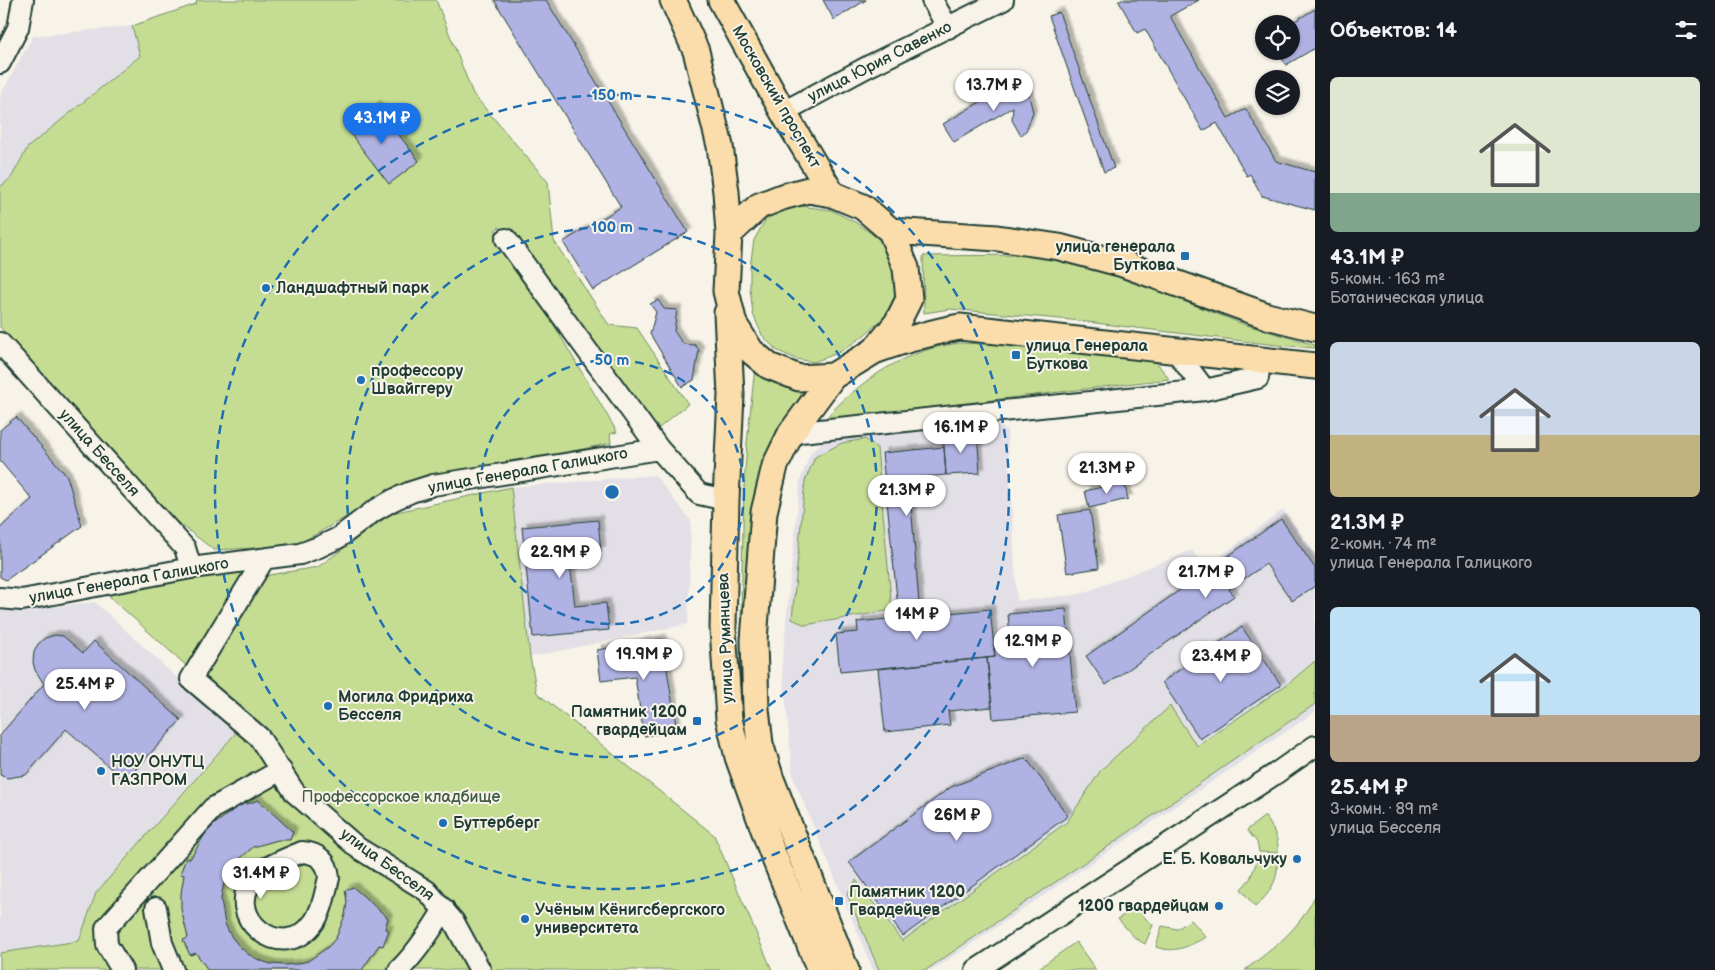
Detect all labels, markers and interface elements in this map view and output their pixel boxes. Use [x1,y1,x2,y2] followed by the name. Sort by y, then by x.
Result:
[1255,15,1300,115] map controls
[1255,15,1300,60] button: locate
[1672,16,1700,44] icon: filters
[805,18,955,106] street label: улица Юрия Савенко
[1330,18,1457,43] text: Объектов: 14
[727,22,825,172] street label: Московский проспект
[948,70,1040,112] pin: 13.7M ₽
[1255,70,1300,115] button: layers
[966,76,1022,95] text: 13.7M ₽
[591,86,633,105] text: 150 m
[336,102,428,145] pin: 43.1M ₽
[354,109,410,128] text: 43.1M ₽
[1470,110,1560,200] icon: home
[591,218,633,237] text: 100 m
[1056,238,1176,275] place label: улица генерала Буткова
[1330,245,1404,270] text: 43.1M ₽
[1179,250,1191,262] marker: улица генерала Буткова
[1330,270,1445,289] text: 5-комн. · 163 m²
[275,279,429,298] place label: Ландшафтный парк
[260,282,272,294] marker: Ландшафтный парк
[1330,289,1484,308] text: Ботаническая улица
[1026,337,1149,374] place label: улица Генерала Буткова
[1010,349,1022,361] marker: улица Генерала Буткова
[595,351,630,370] text: 50 m
[371,362,463,399] place label: профессору Швайггеру
[355,374,367,386] marker: профессору Швайггеру
[1470,375,1560,465] icon: home
[55,405,143,501] street label: улица Бесселя
[915,412,1007,454] pin: 16.1M ₽
[934,418,988,437] text: 16.1M ₽
[427,444,629,498] street label: улица Генерала Галицкого
[1061,452,1153,495] pin: 21.3M ₽
[1079,459,1135,478] text: 21.3M ₽
[861,474,953,517] pin: 21.3M ₽
[879,481,935,500] text: 21.3M ₽
[603,483,621,501] centre of rings
[1330,510,1404,535] text: 21.3M ₽
[1330,535,1437,554] text: 2-комн. · 74 m²
[514,536,606,579] pin: 22.9M ₽
[530,543,590,562] text: 22.9M ₽
[28,554,230,608] street label: улица Генерала Галицкого
[1330,554,1532,573] text: улица Генерала Галицкого
[1160,556,1252,599] pin: 21.7M ₽
[1178,563,1234,582] text: 21.7M ₽
[714,572,738,704] street label: улица Румянцева
[882,598,952,641] pin: 14M ₽
[895,605,939,624] text: 14M ₽
[987,626,1079,668] pin: 12.9M ₽
[1005,632,1061,651] text: 12.9M ₽
[598,638,690,681] pin: 19.9M ₽
[1175,640,1267,683] pin: 23.4M ₽
[1470,640,1560,730] icon: home
[616,645,672,664] text: 19.9M ₽
[1192,647,1250,666] text: 23.4M ₽
[39,668,131,711] pin: 25.4M ₽
[55,675,115,694] text: 25.4M ₽
[338,688,474,725] place label: Могила Фридриха Бесселя
[322,700,334,712] marker: Могила Фридриха Бесселя
[571,703,687,740] place label: Памятник 1200 гвардейцам
[691,715,703,727] marker: Памятник 1200 гвардейцам
[111,753,205,790] place label: НОУ ОНУТЦ ГАЗПРОМ
[95,765,107,777] marker: НОУ ОНУТЦ ГАЗПРОМ
[1330,775,1408,800] text: 25.4M ₽
[302,788,501,807] park label: Профессорское кладбище
[922,800,992,842] pin: 26M ₽
[1330,800,1438,819] text: 3-комн. · 89 m²
[934,806,980,825] text: 26M ₽
[453,814,540,833] place label: Буттерберг
[437,817,449,829] marker: Буттерберг
[1330,819,1441,838] text: улица Бесселя
[336,825,438,905] street label: улица Бесселя
[1162,850,1287,869] place label: Е. Б. Ковальчуку
[1291,853,1303,865] marker: Е. Б. Ковальчуку
[215,858,307,900] pin: 31.4M ₽
[233,864,289,883] text: 31.4M ₽
[849,883,965,920] place label: Памятник 1200 Гвардейцев
[833,895,845,907] marker: Памятник 1200 Гвардейцев
[1078,897,1209,916] place label: 1200 гвардейцам
[1213,900,1225,912] marker: 1200 гвардейцам
[535,901,725,938] place label: Учёным Кёнигсбергского университета
[519,913,531,925] marker: Учёным Кёнигсбергского университета

